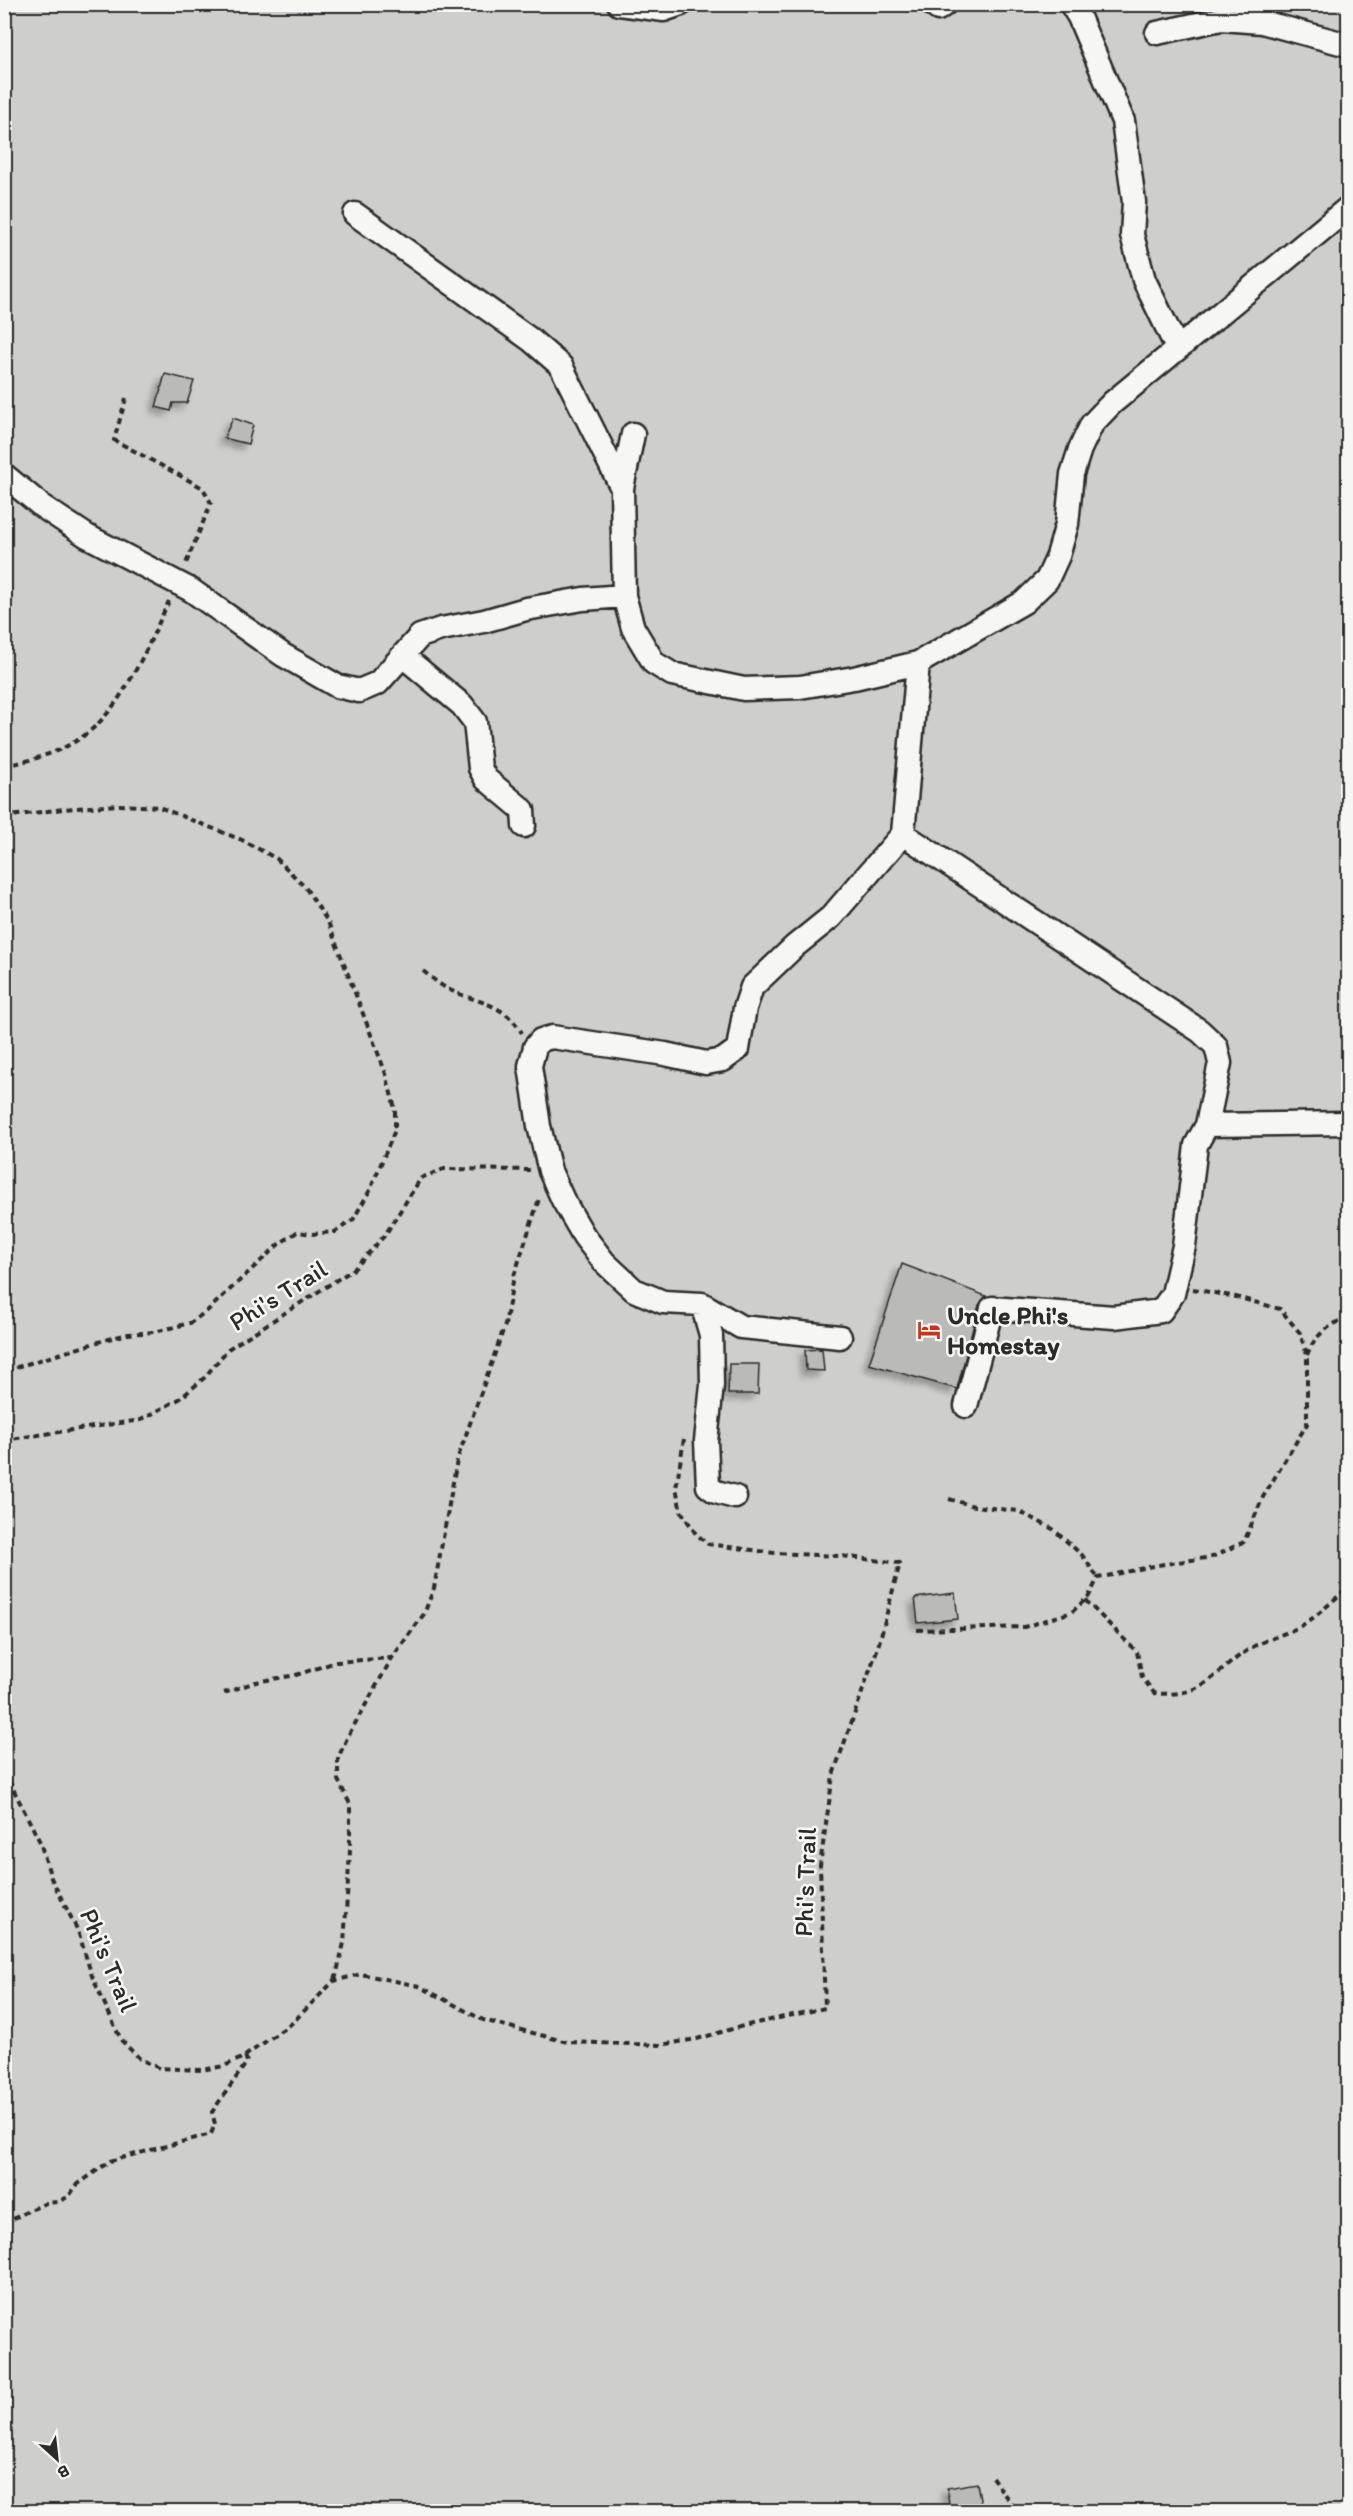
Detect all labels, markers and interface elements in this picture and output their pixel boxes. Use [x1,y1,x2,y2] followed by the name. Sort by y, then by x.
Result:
[223,1252,333,1338] street label: Phi's Trail
[947,1299,1068,1361] place label: Uncle Phi's Homestay
[916,1317,942,1343] hotel icon: Uncle Phi's Homestay
[787,1827,823,1937] street label: Phi's Trail
[73,1903,145,2017] street label: Phi's Trail
[27,2429,87,2489] north arrow
[54,2461,73,2483] text: B

